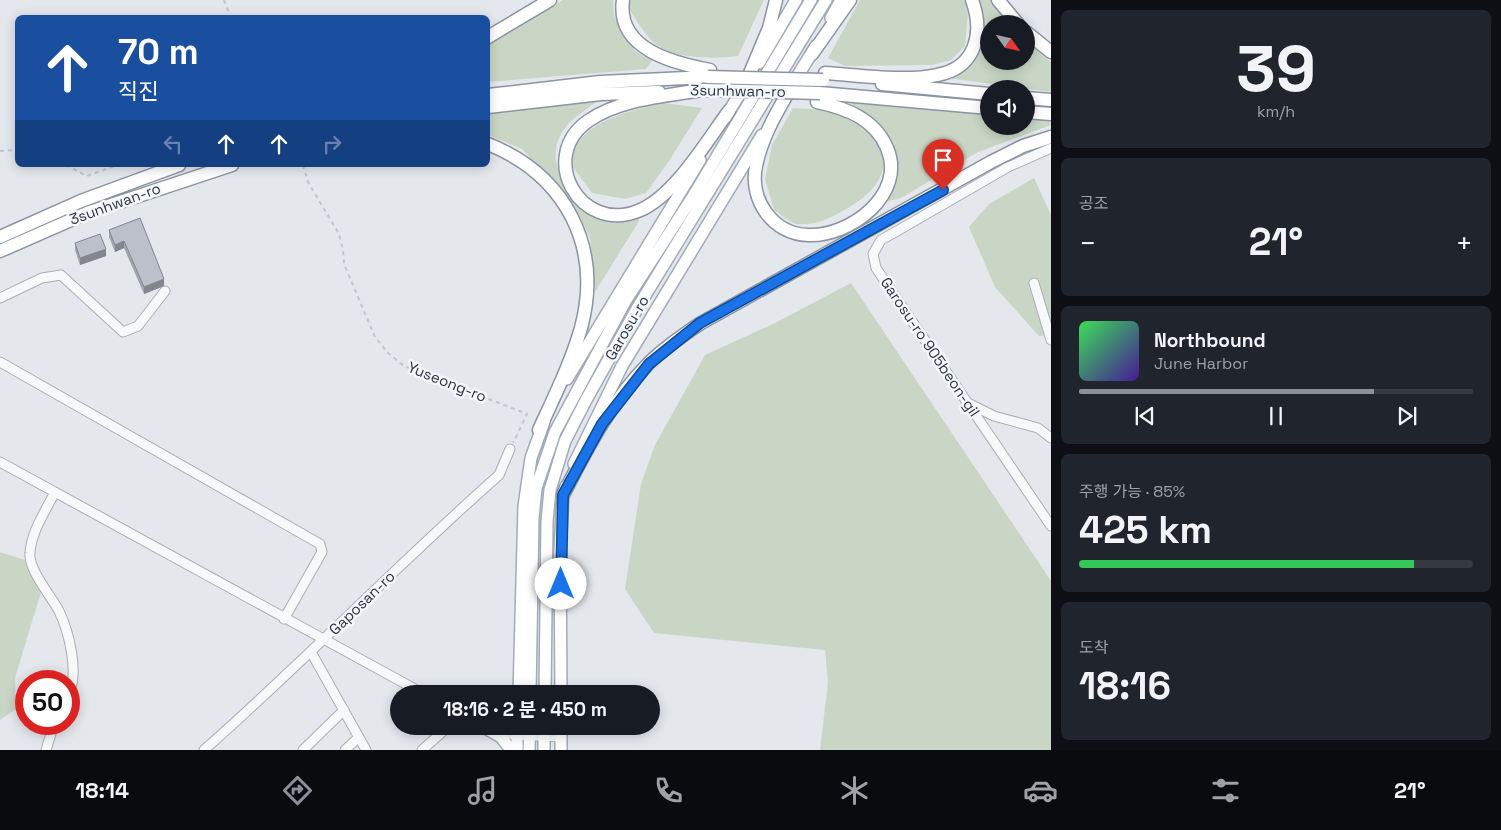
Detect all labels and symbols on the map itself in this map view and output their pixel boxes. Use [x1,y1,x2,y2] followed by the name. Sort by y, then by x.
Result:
[980,15,1035,70] north arrow
[690,80,786,101] street label: 3sunhwan-ro
[922,139,964,190] pin
[67,178,163,229] street label: 3sunhwan-ro
[877,273,984,420] street label: Garosu-ro 905beon-gil
[600,292,653,364] street label: Garosu-ro
[405,357,489,406] street label: Yuseong-ro
[534,557,586,609] position arrow
[325,566,399,639] street label: Gaposan-ro
[15,670,80,735] speed limit sign: 50

